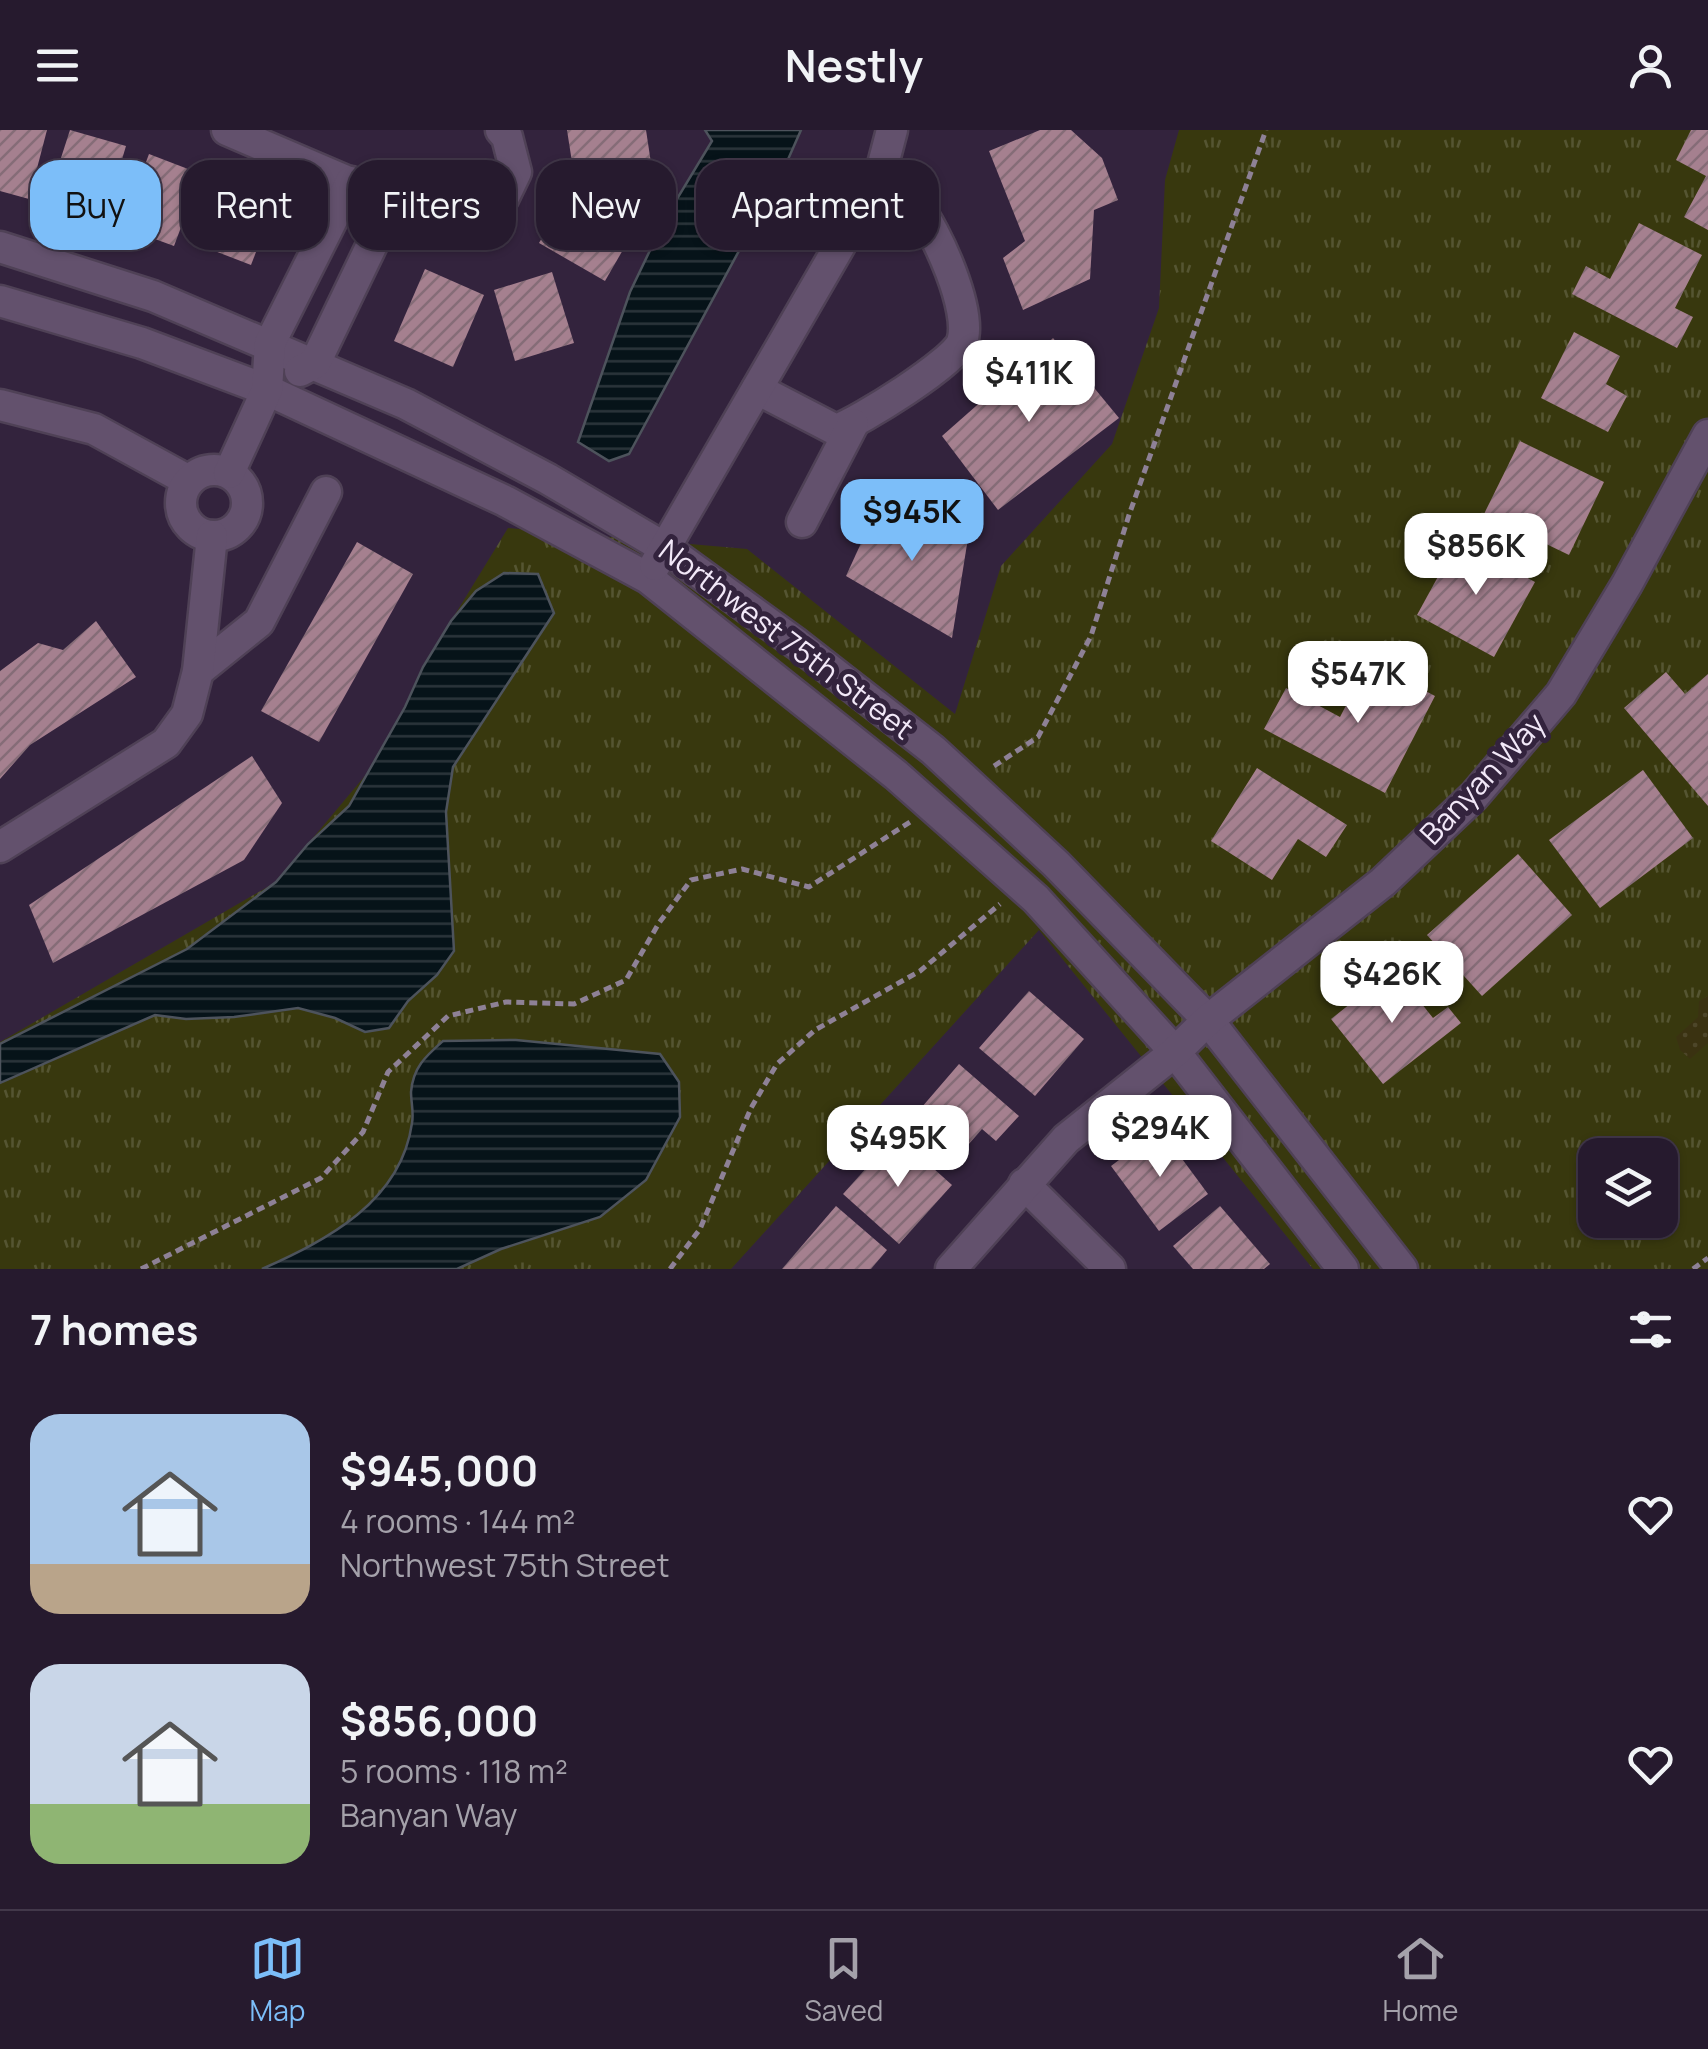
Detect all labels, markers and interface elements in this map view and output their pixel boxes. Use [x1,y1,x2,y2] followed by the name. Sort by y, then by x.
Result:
[785,34,923,96] text: Nestly
[30,38,85,93] icon: menu
[1623,38,1678,93] icon: person
[30,160,161,250] chip: Buy
[181,160,328,250] chip: Rent
[348,160,516,250] chip: Filters
[536,160,676,250] chip: New
[696,160,939,250] chip: Apartment
[959,340,1099,425] pin: $411K
[985,350,1073,394] text: $411K
[842,479,982,564] pin: $945K
[863,489,961,533] text: $945K
[1406,513,1546,598] pin: $856K
[1426,523,1526,567] text: $856K
[651,529,923,748] street label: Northwest 75th Street
[1288,641,1428,726] pin: $547K
[1310,651,1406,695] text: $547K
[1410,703,1554,853] street label: Banyan Way
[1322,941,1462,1026] pin: $426K
[1342,951,1442,995] text: $426K
[1090,1095,1230,1180] pin: $294K
[828,1105,968,1190] pin: $495K
[1110,1105,1210,1149] text: $294K
[849,1115,947,1159] text: $495K
[1578,1138,1678,1238] map controls
[1578,1138,1678,1238] button: layers
[30,1300,198,1358] text: 7 homes
[1623,1302,1678,1357] icon: filters
[340,1441,538,1499] text: $945,000
[110,1454,230,1574] icon: home
[1623,1487,1678,1542] icon: heart
[340,1499,575,1543] text: 4 rooms · 144 m²
[340,1543,670,1587] text: Northwest 75th Street
[340,1691,538,1749] text: $856,000
[110,1704,230,1824] icon: home
[1623,1737,1678,1792] icon: heart
[340,1749,568,1793] text: 5 rooms · 118 m²
[340,1793,517,1837] text: Banyan Way
[250,1931,305,2029] tab: Map
[805,1931,883,2029] tab: Saved
[1383,1931,1458,2029] tab: Home

